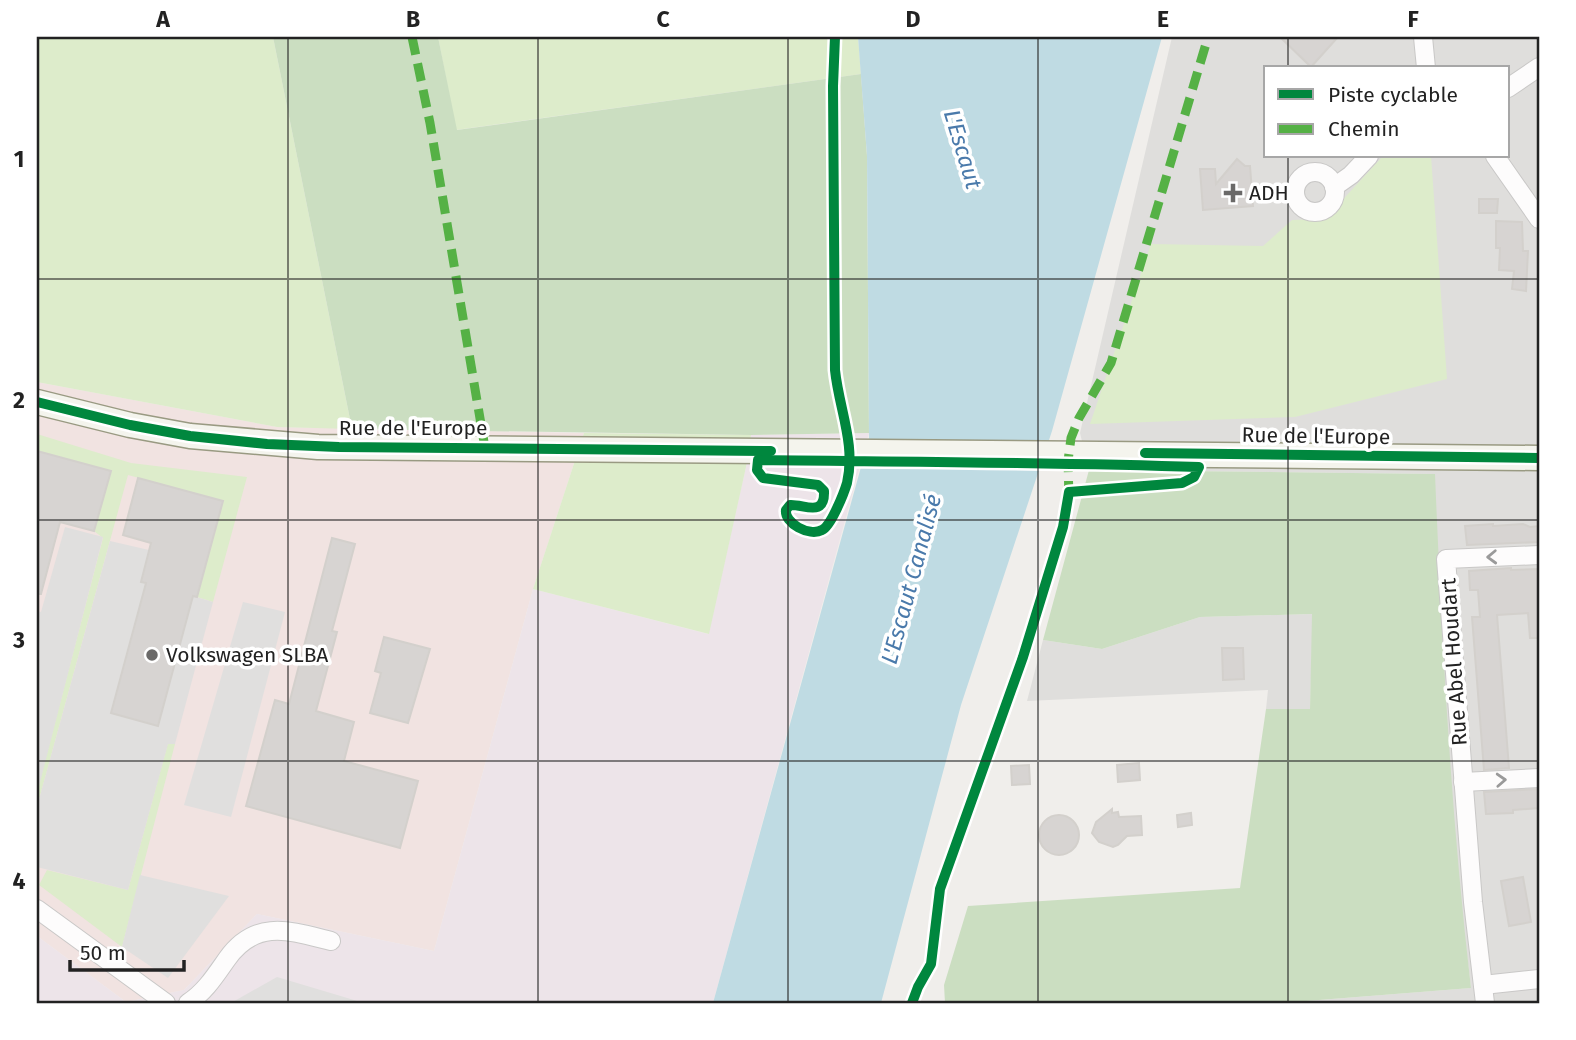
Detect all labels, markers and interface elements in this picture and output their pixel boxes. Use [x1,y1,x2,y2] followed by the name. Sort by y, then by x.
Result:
[155,5,170,33] text: A
[406,5,420,33] text: B
[656,5,670,33] text: C
[906,5,921,33] text: D
[1157,5,1169,33] text: E
[1407,5,1419,33] text: F
[1264,66,1510,158] legend
[1328,82,1458,108] text: Piste cyclable
[938,106,989,193] water label: L'Escaut
[1328,116,1400,142] text: Chemin
[14,145,24,173] text: 1
[1249,180,1289,206] place label: ADH
[1223,183,1243,203] marker: ADH
[13,386,25,414] text: 2
[339,415,487,441] street label: Rue de l'Europe
[1241,422,1391,450] street label: Rue de l'Europe
[875,491,947,667] water label: L'Escaut Canalisé
[1487,549,1498,564] one-way arrow
[1435,577,1473,747] street label: Rue Abel Houdart
[12,626,25,654] text: 3
[166,642,328,668] place label: Volkswagen SLBA
[144,647,160,663] marker: Volkswagen SLBA
[1496,773,1507,788] one-way arrow
[13,867,26,895] text: 4
[70,928,184,972] scale bar
[80,940,126,966] text: 50 m

